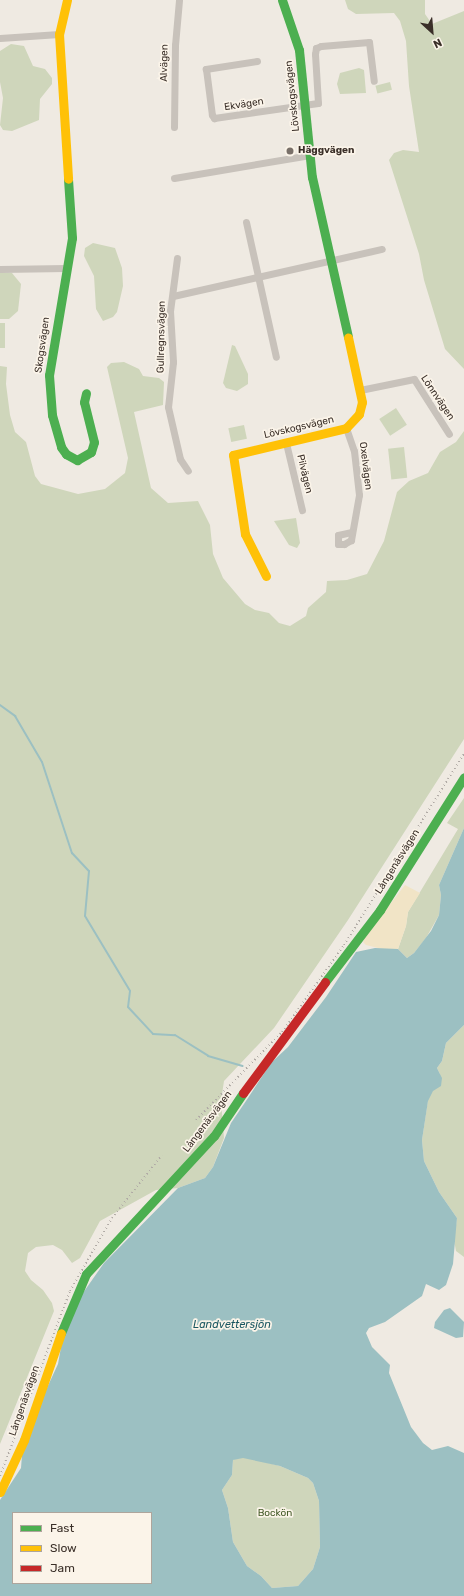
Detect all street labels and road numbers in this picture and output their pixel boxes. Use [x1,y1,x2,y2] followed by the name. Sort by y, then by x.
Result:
[159,44,171,82] street label: Alvägen
[283,60,303,132] street label: Lövskogsvägen
[223,96,265,114] street label: Ekvägen
[155,301,169,373] street label: Gullregnsvägen
[33,316,53,374] street label: Skogsvägen
[418,373,456,423] street label: Lönnvägen
[263,414,335,442] street label: Lövskogsvägen
[356,441,374,491] street label: Oxelvägen
[294,453,314,495] street label: Pilvägen
[373,828,423,896] street label: Långenäsvägen
[181,1089,235,1155] street label: Långenäsvägen
[7,1364,43,1438] street label: Långenäsvägen

